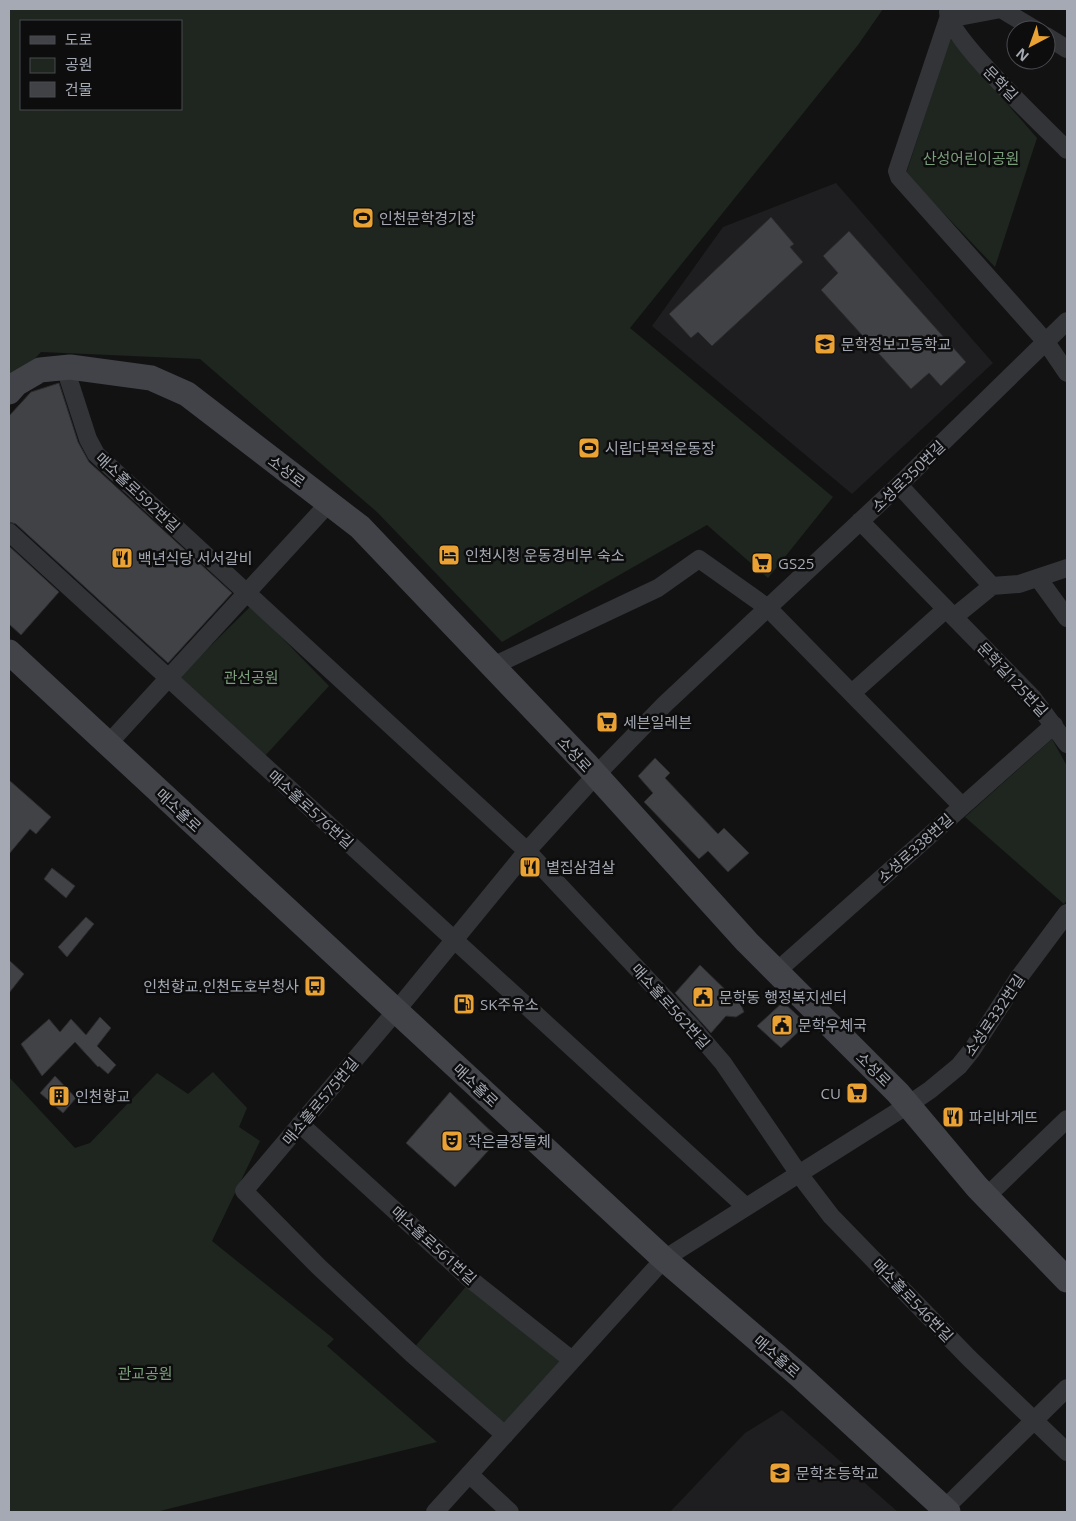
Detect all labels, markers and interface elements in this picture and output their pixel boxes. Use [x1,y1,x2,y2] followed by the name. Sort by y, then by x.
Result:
[20,20,182,110] legend
[1006,20,1056,70] north arrow
[65,29,93,49] text: 도로
[1012,44,1033,66] text: N
[65,54,93,74] text: 공원
[979,61,1023,105] street label: 문학길
[65,79,93,99] text: 건물
[923,148,1019,168] park label: 산성어린이공원
[351,206,375,230] sports icon: 인천문학경기장
[379,208,476,228] place label: 인천문학경기장
[813,332,837,356] school or university icon: 문학정보고등학교
[841,334,951,354] place label: 문학정보고등학교
[577,436,601,460] sports icon: 시립다목적운동장
[867,436,949,516] street label: 소성로350번길
[605,438,716,458] place label: 시립다목적운동장
[91,448,185,536] street label: 매소홀로592번길
[264,451,310,491] street label: 소성로
[437,543,461,567] hotel icon: 인천시청 운동경비부 숙소
[465,545,625,565] place label: 인천시청 운동경비부 숙소
[110,546,134,570] restaurant icon: 백년식당 서서갈비
[138,548,252,568] place label: 백년식당 서서갈비
[750,551,774,575] supermarket icon: GS25
[778,553,814,573] place label: GS25
[973,638,1053,720] street label: 문학길125번길
[223,667,279,687] park label: 관선공원
[595,710,619,734] supermarket icon: 세븐일레븐
[623,712,692,732] place label: 세븐일레븐
[554,732,596,776] street label: 소성로
[264,765,358,853] street label: 매소홀로576번길
[152,784,206,836] street label: 매소홀로
[873,809,957,887] street label: 소성로338번길
[518,855,542,879] restaurant icon: 볕집삼겹살
[546,857,615,877] place label: 볕집삼겹살
[627,959,715,1053] street label: 매소홀로562번길
[959,970,1029,1060] street label: 소성로332번길
[303,974,327,998] bus stop icon: 인천향교.인천도호부청사
[143,976,299,996] place label: 인천향교.인천도호부청사
[691,985,715,1009] public building icon: 문학동 행정복지센터
[719,987,847,1007] place label: 문학동 행정복지센터
[452,992,476,1016] fuel station icon: SK주유소
[480,994,539,1014] place label: SK주유소
[770,1013,794,1037] public building icon: 문학우체국
[798,1015,867,1035] place label: 문학우체국
[852,1047,896,1091] street label: 소성로
[277,1053,363,1149] street label: 매소홀로575번길
[449,1059,503,1111] street label: 매소홀로
[845,1081,869,1105] supermarket icon: CU
[821,1083,841,1103] place label: CU
[47,1084,71,1108] building icon: 인천향교
[75,1086,130,1106] place label: 인천향교
[941,1105,965,1129] restaurant icon: 파리바게뜨
[969,1107,1038,1127] place label: 파리바게뜨
[440,1129,464,1153] theatre icon: 작은글장돌체
[468,1131,551,1151] place label: 작은글장돌체
[387,1201,481,1289] street label: 매소홀로561번길
[868,1254,958,1346] street label: 매소홀로546번길
[750,1330,804,1382] street label: 매소홀로
[117,1363,173,1383] park label: 관교공원
[768,1461,792,1485] school or university icon: 문학초등학교
[796,1463,879,1483] place label: 문학초등학교

